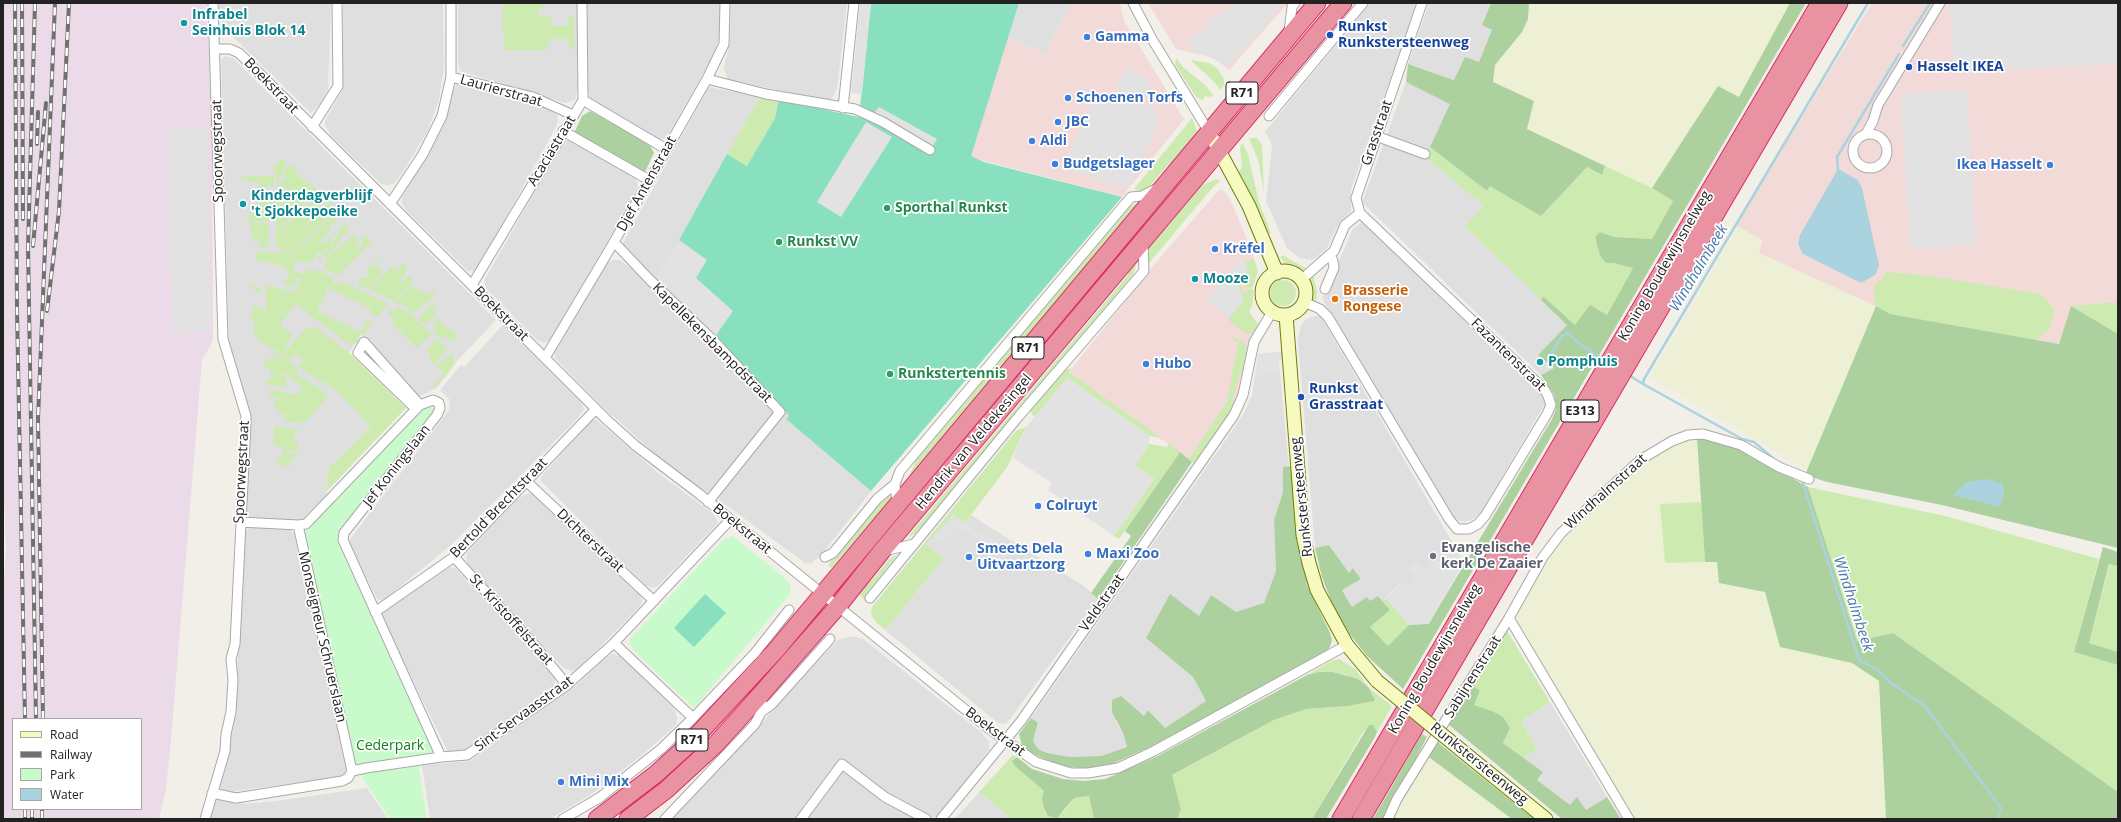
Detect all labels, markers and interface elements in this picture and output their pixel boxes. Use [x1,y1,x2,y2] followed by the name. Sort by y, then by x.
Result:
[192,7,305,40] place label: Infrabel Seinhuis Blok 14
[179,18,189,28] marker: Infrabel Seinhuis Blok 14
[1338,19,1469,52] place label: Runkst Runkstersteenweg
[1095,29,1150,45] place label: Gamma
[1325,30,1335,40] marker: Runkst Runkstersteenweg
[1082,32,1092,42] marker: Gamma
[240,55,302,117] street label: Boekstraat
[1917,59,2004,75] place label: Hasselt IKEA
[1904,62,1914,72] marker: Hasselt IKEA
[458,71,544,111] street label: Laurierstraat
[1226,82,1258,104] road number: R71
[1076,90,1183,106] place label: Schoenen Torfs
[1063,93,1073,103] marker: Schoenen Torfs
[1358,98,1396,168] street label: Grasstraat
[209,99,227,203] street label: Spoorwegstraat
[524,113,580,189] street label: Acaciastraat
[1066,114,1089,130] place label: JBC
[1053,117,1063,127] marker: JBC
[614,133,680,235] street label: Djef Antenstraat
[1040,133,1067,149] place label: Aldi
[1027,136,1037,146] marker: Aldi
[1063,156,1155,172] place label: Budgetslager
[1957,157,2042,173] place label: Ikea Hasselt
[1050,159,1060,169] marker: Budgetslager
[2045,160,2055,170] marker: Ikea Hasselt
[251,188,372,220] place label: Kinderdagverblijf 't Sjokkepoeike
[1615,188,1715,344] street label: Koning Boudewijnsnelweg
[238,199,248,209] marker: Kinderdagverblijf 't Sjokkepoeike
[895,200,1008,216] place label: Sporthal Runkst
[882,203,892,213] marker: Sporthal Runkst
[1666,221,1732,315] water label: Windhalmbeek
[787,234,858,250] place label: Runkst VV
[774,237,784,247] marker: Runkst VV
[1223,241,1265,257] place label: Krëfel
[1210,244,1220,254] marker: Krëfel
[1203,271,1249,287] place label: Mooze
[1190,274,1200,284] marker: Mooze
[649,280,775,406] street label: Kapellekensbampdstraat
[470,283,532,345] street label: Boekstraat
[1343,283,1408,316] place label: Brasserie Rongese
[1330,294,1340,304] marker: Brasserie Rongese
[1467,315,1549,395] street label: Fazantenstraat
[1012,337,1044,359] road number: R71
[1548,354,1618,370] place label: Pomphuis
[1154,356,1191,372] place label: Hubo
[1535,357,1545,367] marker: Pomphuis
[1141,359,1151,369] marker: Hubo
[898,366,1006,382] place label: Runkstertennis
[885,369,895,379] marker: Runkstertennis
[912,371,1036,513] street label: Hendrik van Veldekesingel
[1309,381,1383,414] place label: Runkst Grasstraat
[1296,392,1306,402] marker: Runkst Grasstraat
[1561,400,1599,422] road number: E313
[231,420,253,524] street label: Spoorwegstraat
[360,422,434,510] street label: Jef Koningslaan
[1287,436,1317,558] street label: Runkstersteenweg
[1562,451,1650,533] street label: Windhalmstraat
[447,454,551,562] street label: Bertold Brechtstraat
[1046,498,1097,514] place label: Colruyt
[709,500,775,558] street label: Boekstraat
[1033,501,1043,511] marker: Colruyt
[553,506,627,576] street label: Dichterstraat
[1441,540,1543,572] place label: Evangelische kerk De Zaaier
[977,541,1065,574] place label: Smeets Dela Uitvaartzorg
[1096,546,1159,562] place label: Maxi Zoo
[1083,549,1093,559] marker: Maxi Zoo
[294,550,350,724] street label: Monseigneur Schruerslaan
[1428,551,1438,561] marker: Evangelische kerk De Zaaier
[964,552,974,562] marker: Smeets Dela Uitvaartzorg
[1829,554,1877,654] water label: Windhalmbeek
[466,571,556,669] street label: St. Kristoffelstraat
[1076,571,1128,635] street label: Veldstraat
[1385,581,1485,737] street label: Koning Boudewijnsnelweg
[1441,633,1505,721] street label: Sabijnenstraat
[471,673,577,755] street label: Sint-Servaasstraat
[962,704,1028,760] street label: Boekstraat
[12,718,142,810] legend
[1427,719,1531,809] street label: Runkstersteenweg
[50,726,79,743] text: Road
[676,729,708,751] road number: R71
[356,738,424,754] park label: Cederpark
[50,746,92,763] text: Railway
[50,766,75,783] text: Park
[569,774,629,790] place label: Mini Mix
[556,777,566,787] marker: Mini Mix
[50,786,84,803] text: Water

